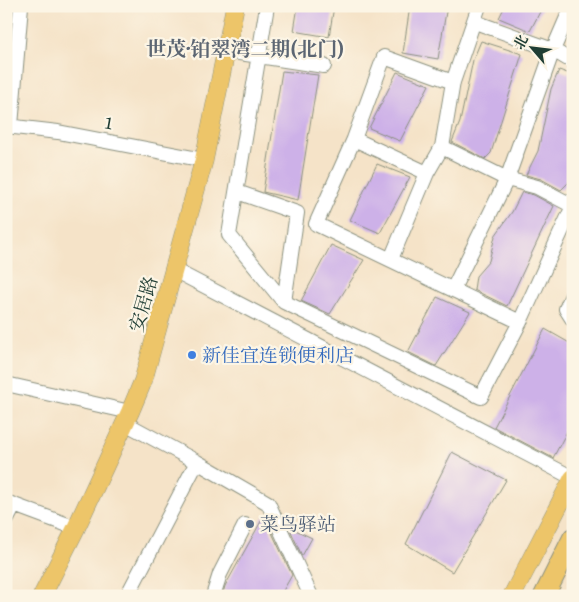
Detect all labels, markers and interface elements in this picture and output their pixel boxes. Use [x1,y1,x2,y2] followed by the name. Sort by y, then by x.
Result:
[506,22,556,72] north arrow
[508,31,533,53] text: 北
[146,34,344,63] district label: 世茂·铂翠湾二期(北门)
[102,107,116,137] street label: 1
[122,273,164,335] street label: 安居路
[202,341,354,369] place label: 新佳宜连锁便利店
[186,349,198,361] marker: 新佳宜连锁便利店
[260,510,336,538] place label: 菜鸟驿站
[244,518,256,530] marker: 菜鸟驿站

